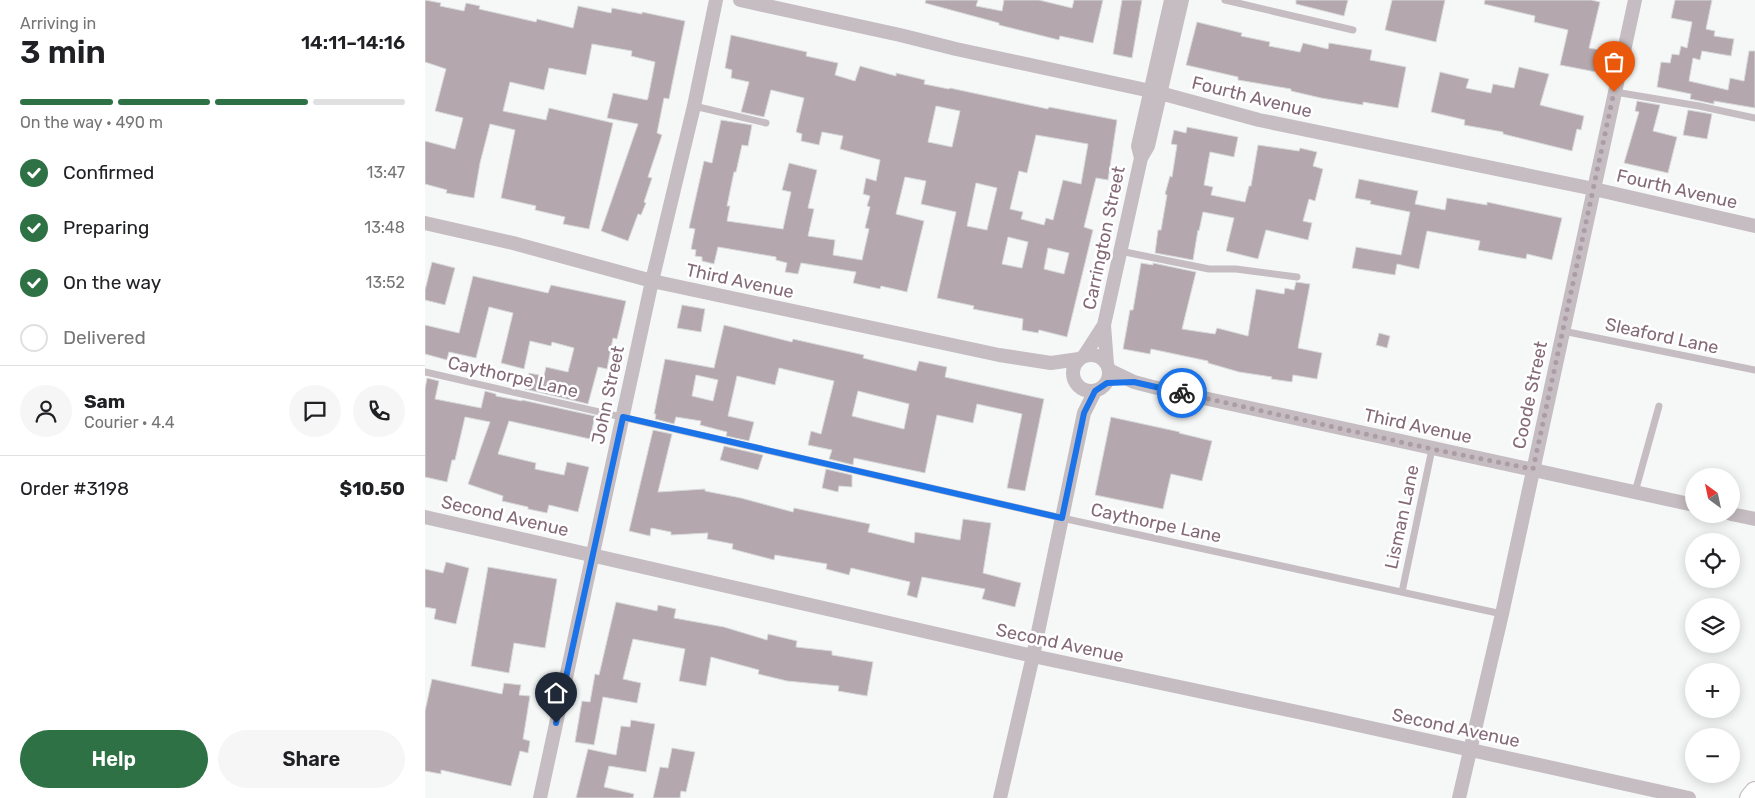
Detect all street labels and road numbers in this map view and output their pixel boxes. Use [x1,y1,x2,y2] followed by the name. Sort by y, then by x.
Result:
[1190,71,1314,123] street label: Fourth Avenue
[1078,164,1130,312] street label: Carrington Street
[1614,164,1740,214] street label: Fourth Avenue
[684,259,796,303] street label: Third Avenue
[1603,313,1721,359] street label: Sleaford Lane
[1508,339,1552,451] street label: Coode Street
[587,344,629,446] street label: John Street
[446,351,580,403] street label: Caythorpe Lane
[1362,404,1474,448] street label: Third Avenue
[1380,463,1424,571] street label: Lisman Lane
[439,491,571,541] street label: Second Avenue
[1089,498,1223,548] street label: Caythorpe Lane
[994,619,1126,667] street label: Second Avenue
[1390,704,1522,752] street label: Second Avenue

